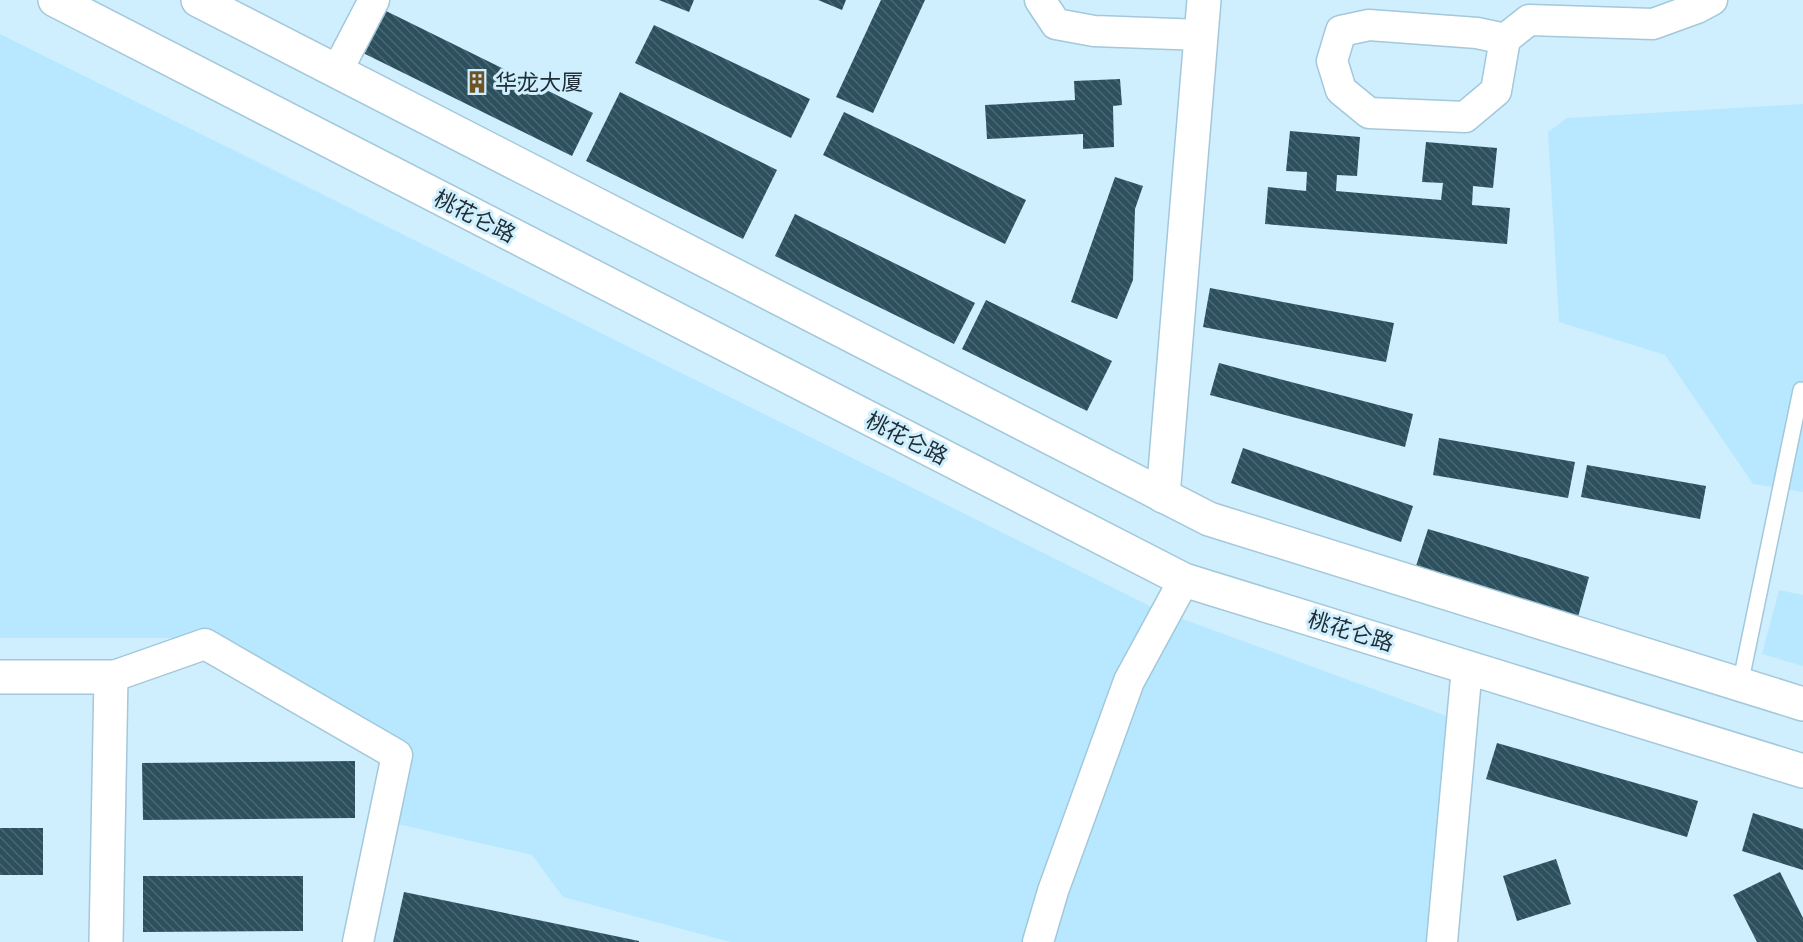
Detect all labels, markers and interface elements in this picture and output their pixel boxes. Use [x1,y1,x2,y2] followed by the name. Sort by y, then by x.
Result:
[495,68,583,95] place label: 华龙大厦
[464,69,490,95] building icon: 华龙大厦
[430,184,521,248] street label: 桃花仑路
[862,406,953,470] street label: 桃花仑路
[1305,605,1397,656] street label: 桃花仑路

